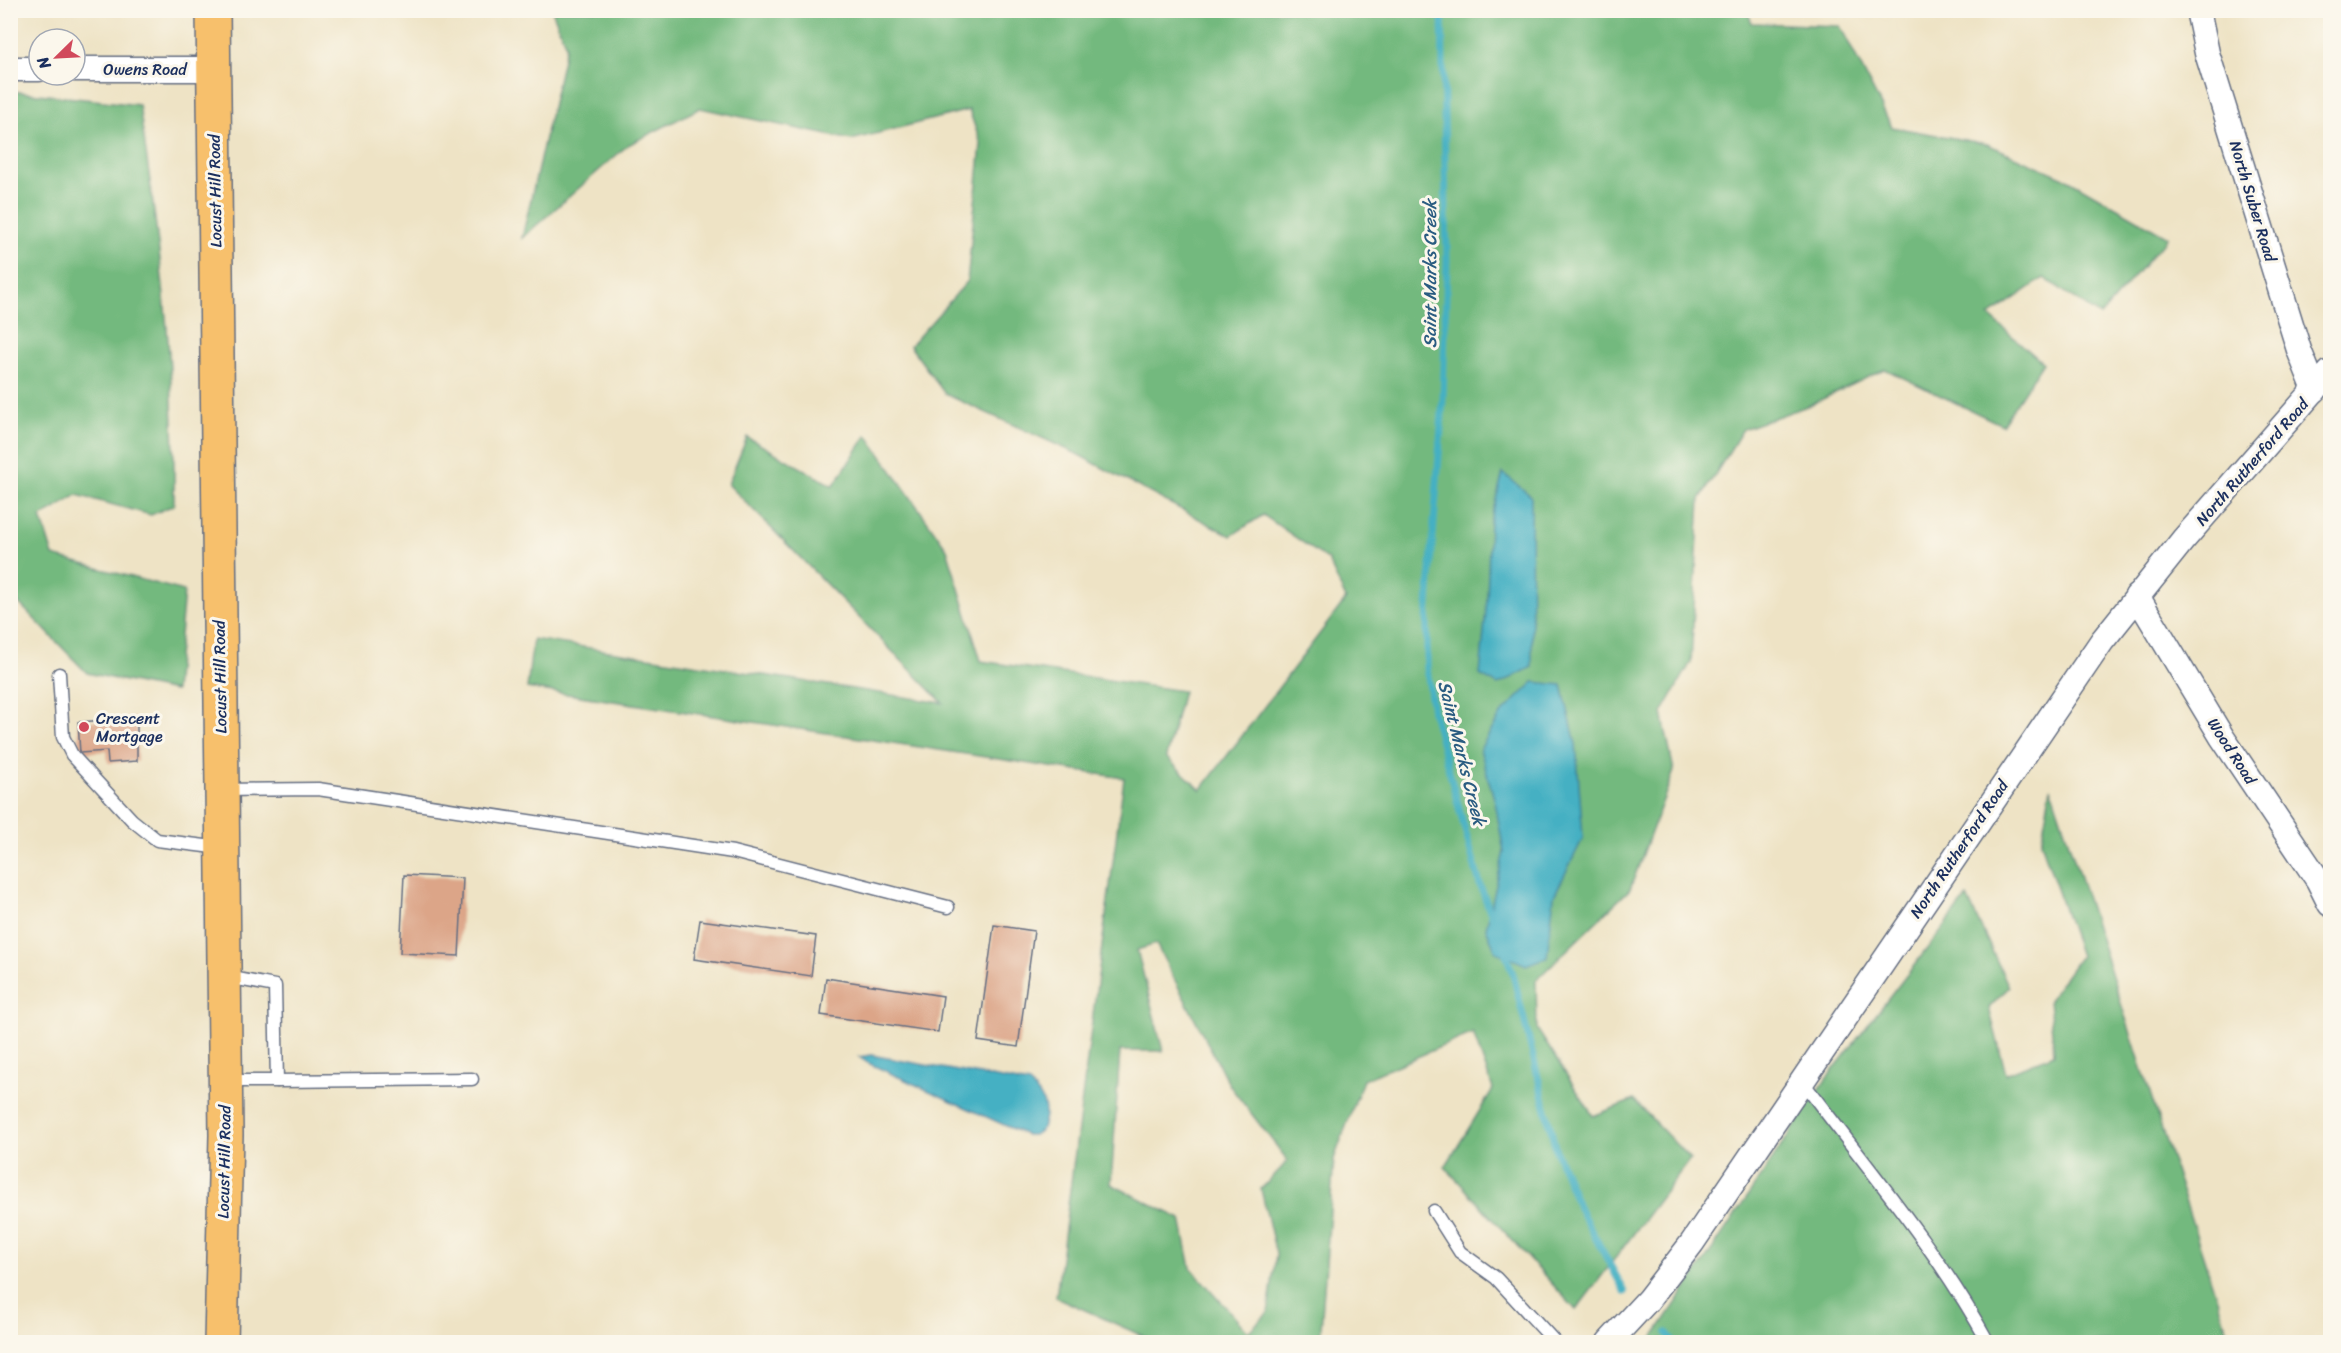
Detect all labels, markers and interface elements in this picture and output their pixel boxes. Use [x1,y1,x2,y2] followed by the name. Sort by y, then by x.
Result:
[27,27,87,87] north arrow
[28,51,60,75] text: N
[103,55,188,84] street label: Owens Road
[199,133,230,248] street label: Locust Hill Road
[2221,137,2286,267] street label: North Suber Road
[1414,198,1446,348] water label: Saint Marks Creek
[2188,390,2317,533] street label: North Rutherford Road
[204,619,235,734] street label: Locust Hill Road
[1429,677,1496,831] water label: Saint Marks Creek
[96,704,163,751] place label: Crescent Mortgage
[2199,712,2266,792] street label: Wood Road
[77,720,91,734] marker: Crescent Mortgage
[1902,772,2017,924] street label: North Rutherford Road
[209,1104,240,1219] street label: Locust Hill Road

